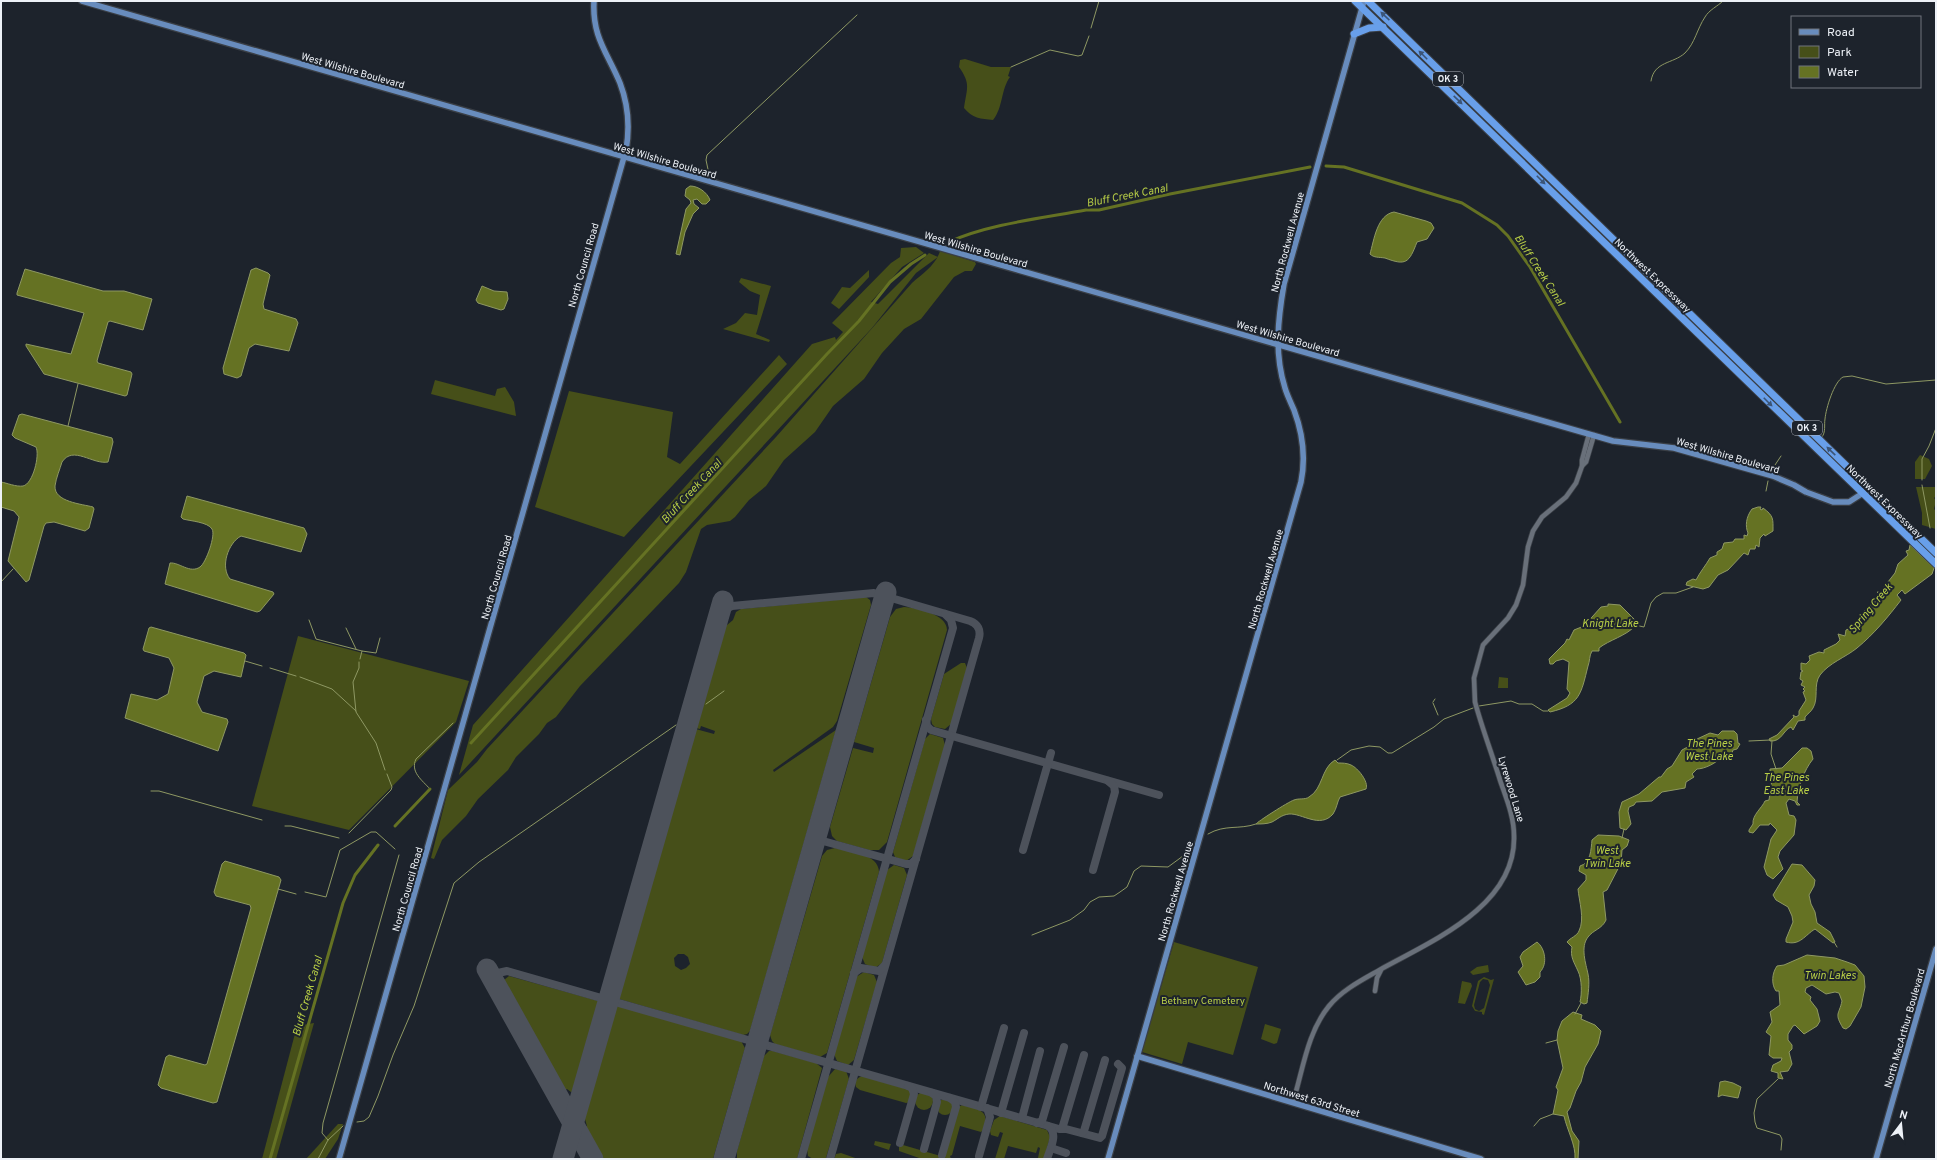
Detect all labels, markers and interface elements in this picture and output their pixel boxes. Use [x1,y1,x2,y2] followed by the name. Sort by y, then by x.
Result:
[1380,11,1390,21] one-way arrow
[1791,16,1921,88] legend
[1827,25,1855,41] text: Road
[1827,45,1852,61] text: Park
[299,50,406,92] street label: West Wilshire Boulevard
[1419,50,1428,60] one-way arrow
[1827,65,1859,81] text: Water
[1433,72,1463,86] road number: OK 3
[1453,95,1463,105] one-way arrow
[611,140,718,182] street label: West Wilshire Boulevard
[1536,175,1546,185] one-way arrow
[1085,181,1170,211] water label: Bluff Creek Canal
[1269,191,1308,294] street label: North Rockwell Avenue
[566,222,603,309] street label: North Council Road
[922,229,1029,271] street label: West Wilshire Boulevard
[1511,232,1568,310] water label: Bluff Creek Canal
[1611,236,1693,316] street label: Northwest Expressway
[1234,318,1341,360] street label: West Wilshire Boulevard
[1763,397,1773,407] one-way arrow
[1792,421,1822,435] road number: OK 3
[1674,435,1781,477] street label: West Wilshire Boulevard
[1826,446,1836,456] one-way arrow
[658,456,726,527] water label: Bluff Creek Canal
[1843,462,1925,542] street label: Northwest Expressway
[1246,528,1287,631] street label: North Rockwell Avenue
[479,534,516,621] street label: North Council Road
[1846,580,1896,637] water label: Spring Creek
[1582,617,1638,631] water label: Knight Lake
[1685,737,1733,764] water label: The Pines West Lake
[1494,755,1527,824] street label: Lyrewood Lane
[1763,771,1810,798] water label: The Pines East Lake
[1156,840,1197,943] street label: North Rockwell Avenue
[1584,844,1631,871] water label: West Twin Lake
[390,846,427,933] street label: North Council Road
[290,954,326,1038] water label: Bluff Creek Canal
[1882,967,1929,1090] street label: North MacArthur Boulevard
[1804,969,1857,983] water label: Twin Lakes
[1161,995,1245,1008] park label: Bethany Cemetery
[1262,1080,1361,1121] street label: Northwest 63rd Street
[1881,1104,1921,1144] north arrow
[1898,1108,1909,1123] text: N

